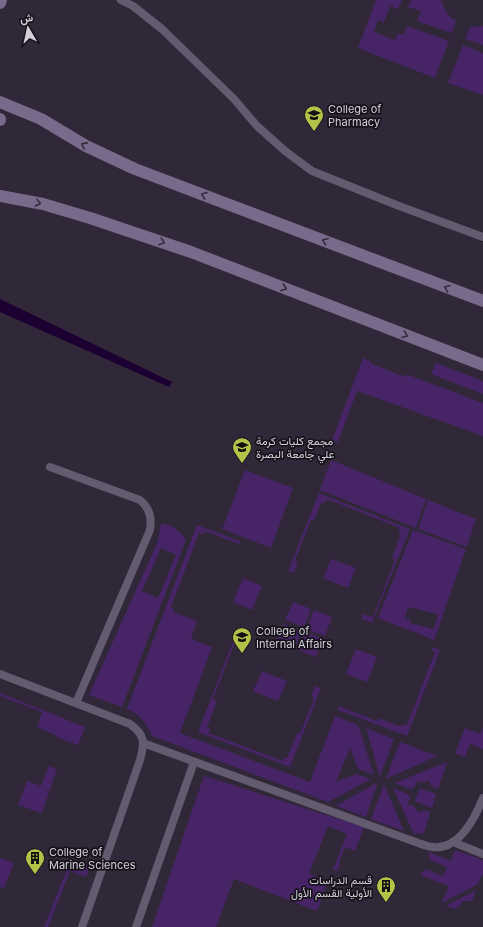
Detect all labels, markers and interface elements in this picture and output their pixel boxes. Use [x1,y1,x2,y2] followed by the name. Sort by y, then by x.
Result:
[8,8,48,48] north arrow
[19,10,34,26] text: ش
[328,102,381,129] place label: College of Pharmacy
[303,104,325,132] school or university icon: College of Pharmacy
[81,142,88,149] one-way arrow
[200,191,207,199] one-way arrow
[35,198,41,206] one-way arrow
[158,238,165,246] one-way arrow
[322,238,329,246] one-way arrow
[280,283,287,291] one-way arrow
[443,284,450,292] one-way arrow
[402,330,409,338] one-way arrow
[256,434,334,464] place label: مجمع كليات كرمة علي جامعة البصرة
[231,436,253,464] school or university icon: مجمع كليات كرمة علي جامعة البصرة
[256,624,332,651] place label: College of Internal Affairs
[231,626,253,654] school or university icon: College of Internal Affairs
[49,845,136,872] place label: College of Marine Sciences
[24,847,46,875] building icon: College of Marine Sciences
[291,873,372,901] place label: قسم الدراسات الأولية القسم الأول
[375,875,397,903] building icon: قسم الدراسات الأولية القسم الأول

